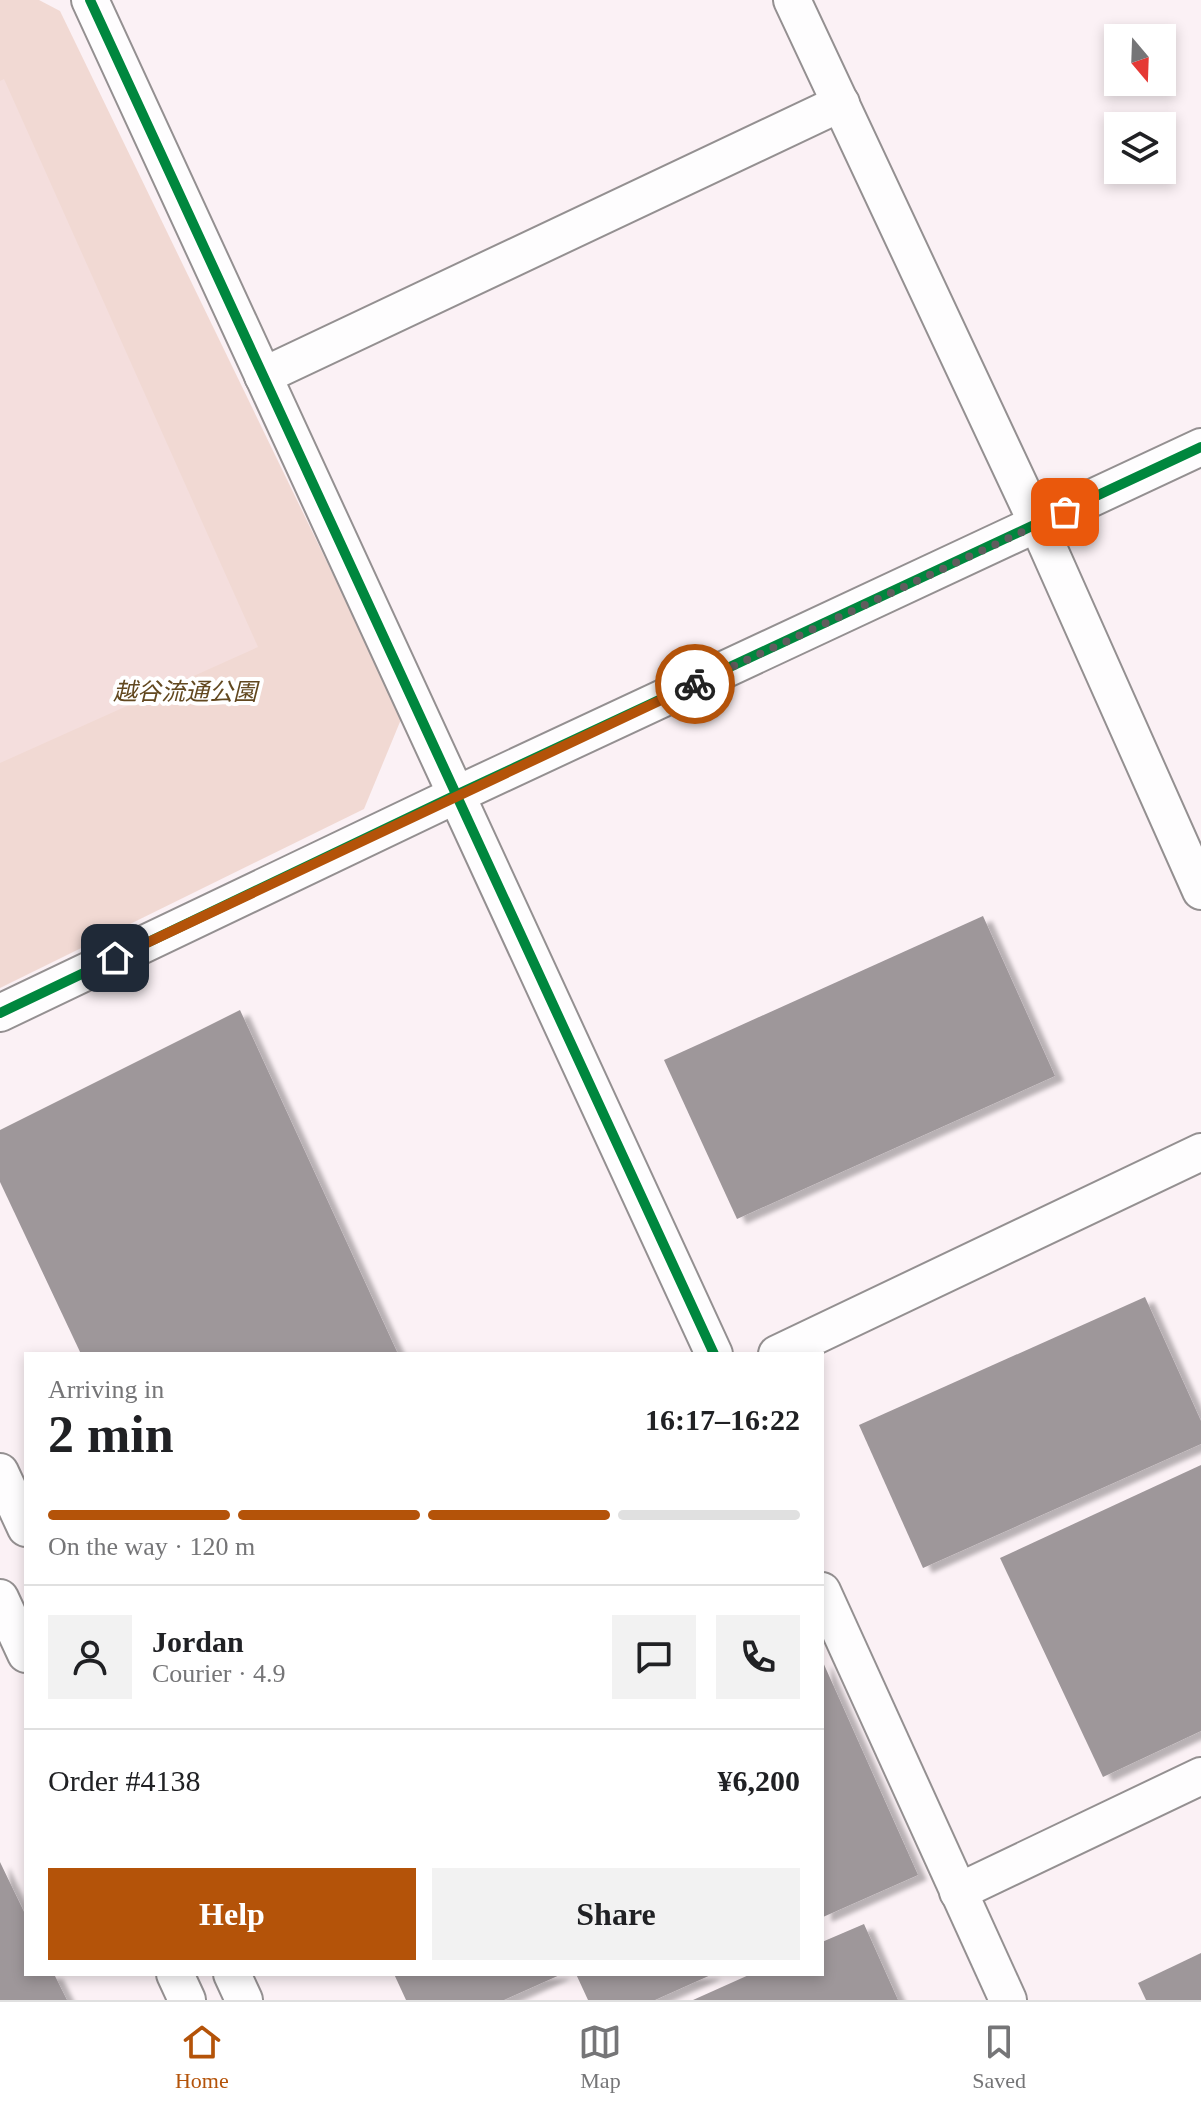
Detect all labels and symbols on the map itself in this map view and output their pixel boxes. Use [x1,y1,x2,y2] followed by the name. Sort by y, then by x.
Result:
[1104,24,1176,96] north arrow
[1031,478,1099,546] pin
[655,644,735,724] courier
[113,679,260,705] park label: 越谷流通公園
[81,924,149,992] pin

